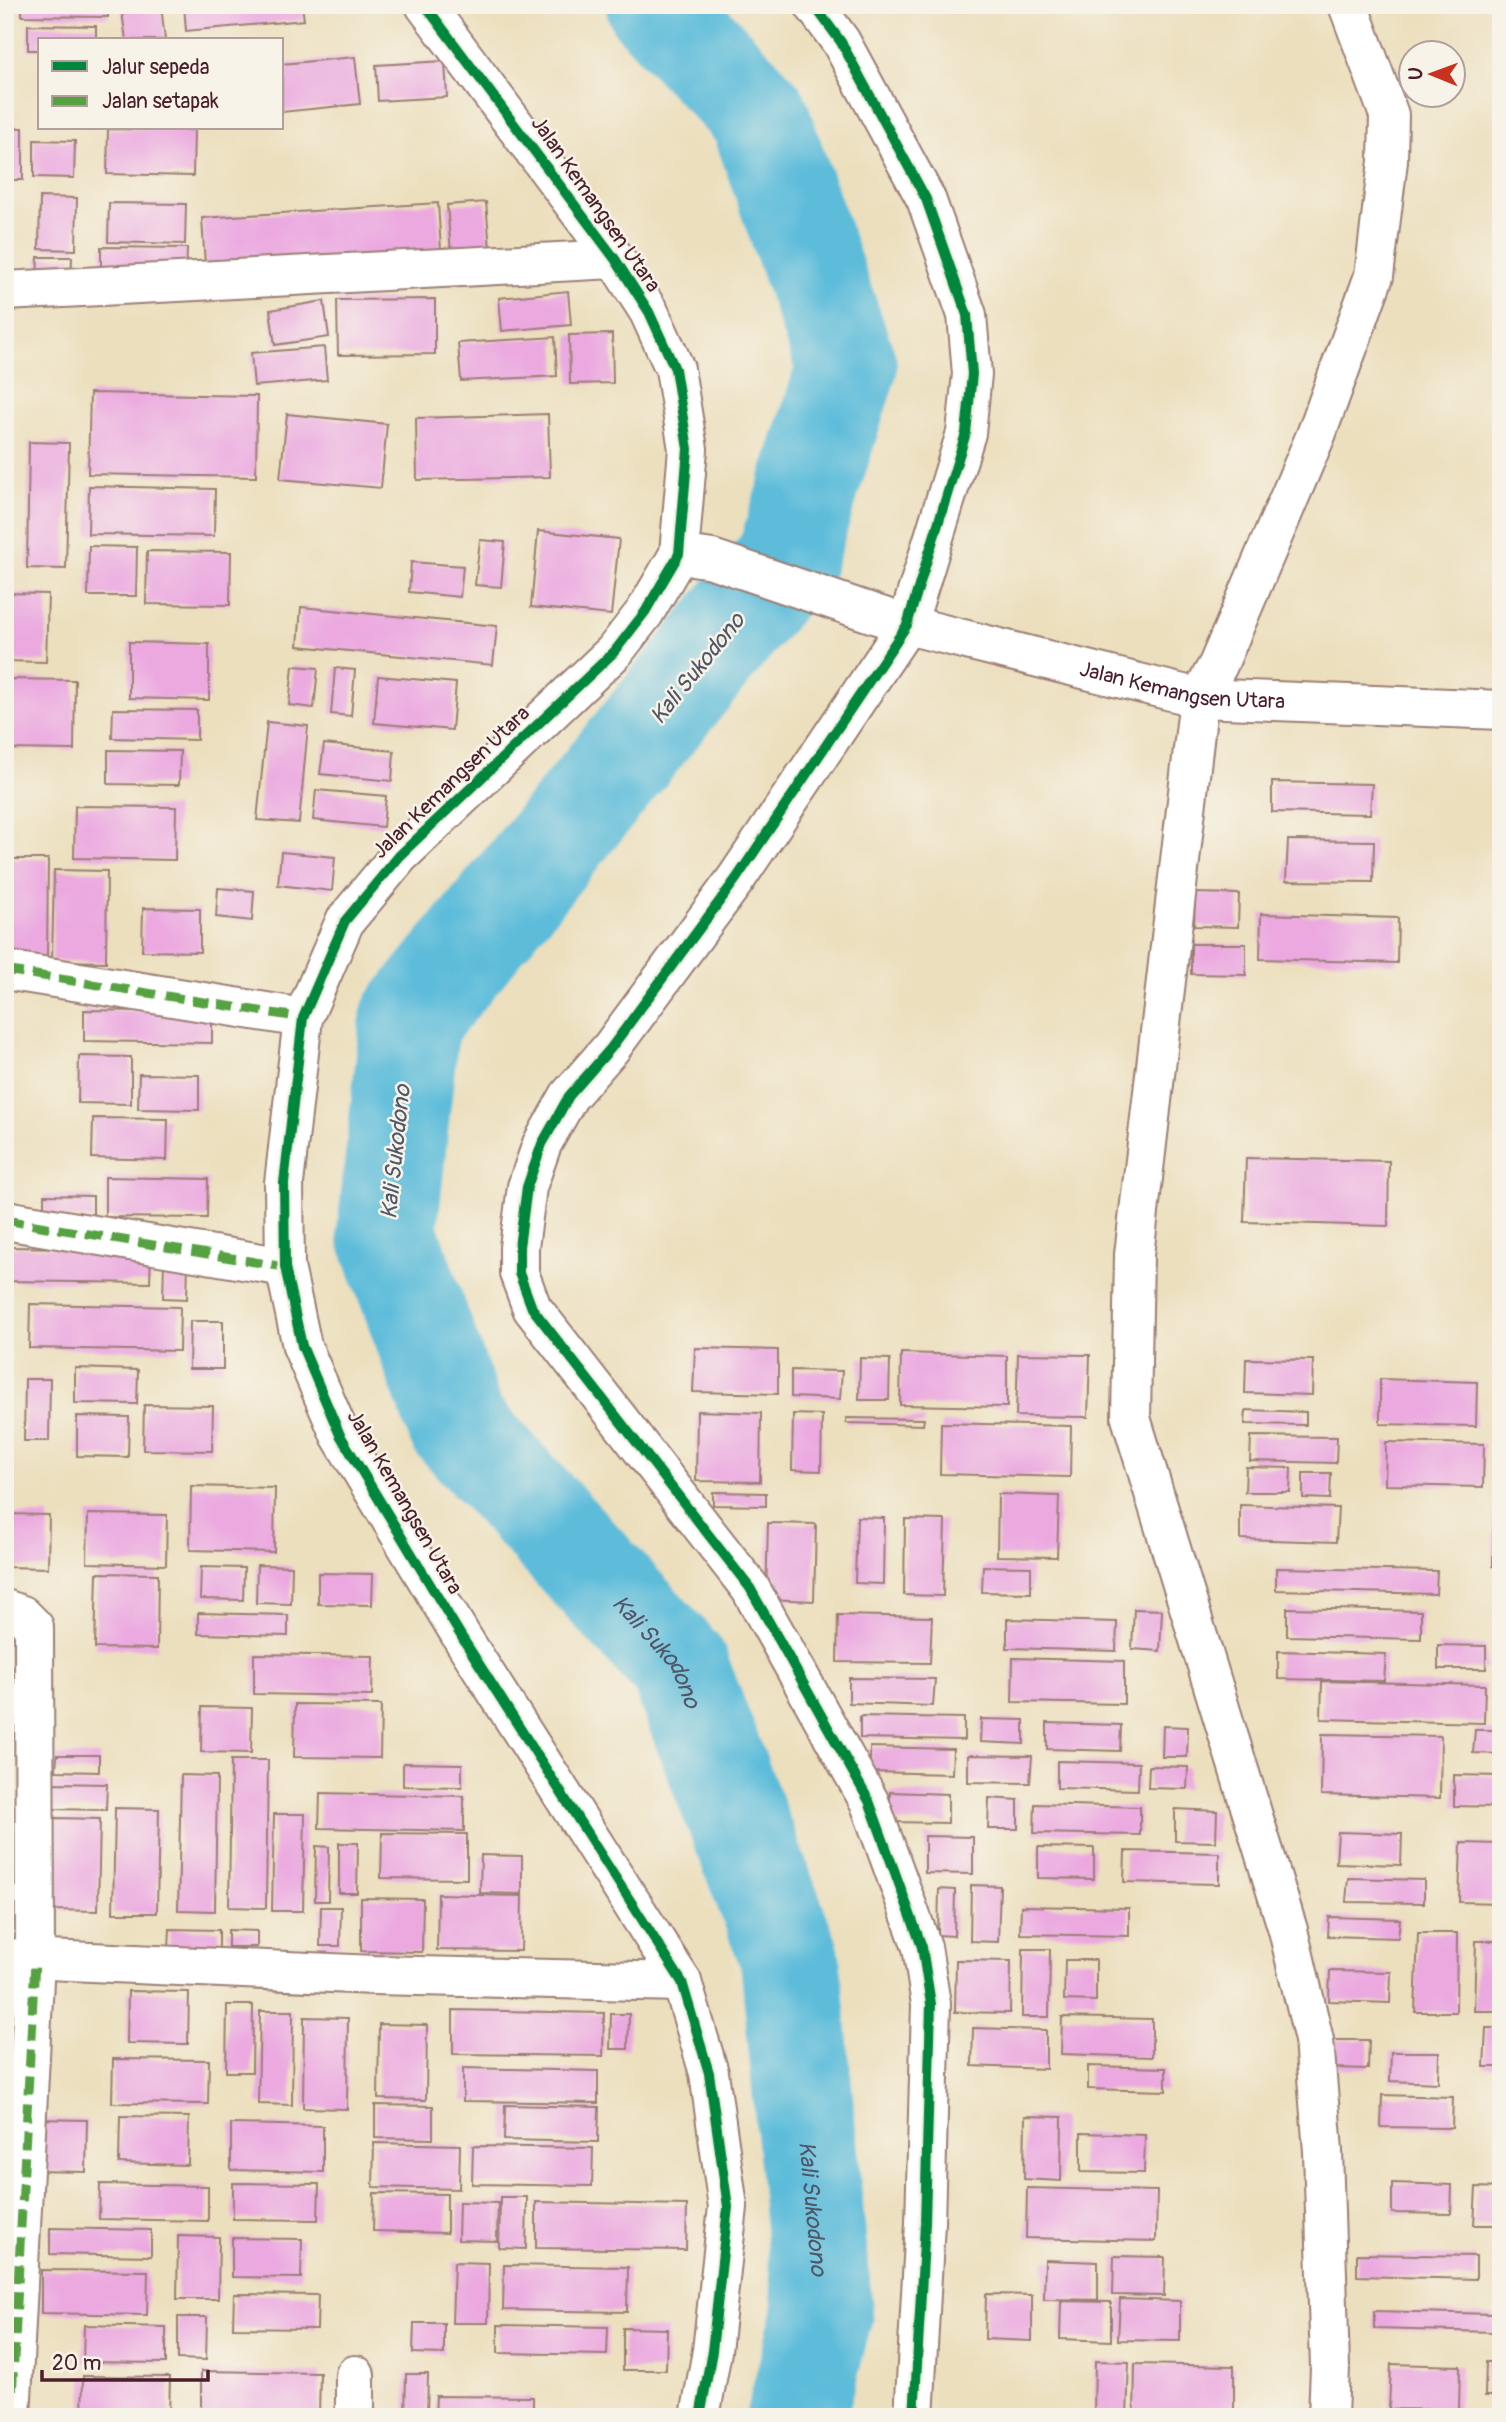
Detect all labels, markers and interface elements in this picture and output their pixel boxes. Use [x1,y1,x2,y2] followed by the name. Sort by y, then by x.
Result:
[38,38,284,130] legend
[1398,38,1468,108] north arrow
[102,54,210,81] text: Jalur sepeda
[1404,67,1428,80] text: U
[102,88,219,115] text: Jalan setapak
[525,111,666,297] street label: Jalan Kemangsen Utara
[644,606,752,730] water label: Kali Sukodono
[1077,656,1286,715] street label: Jalan Kemangsen Utara
[367,700,536,865] street label: Jalan Kemangsen Utara
[374,1082,417,1221] water label: Kali Sukodono
[341,1405,468,1599] street label: Jalan Kemangsen Utara
[606,1589,708,1714] water label: Kali Sukodono
[792,2140,834,2279] water label: Kali Sukodono
[42,2338,208,2382] scale bar
[52,2350,101,2377] text: 20 m

